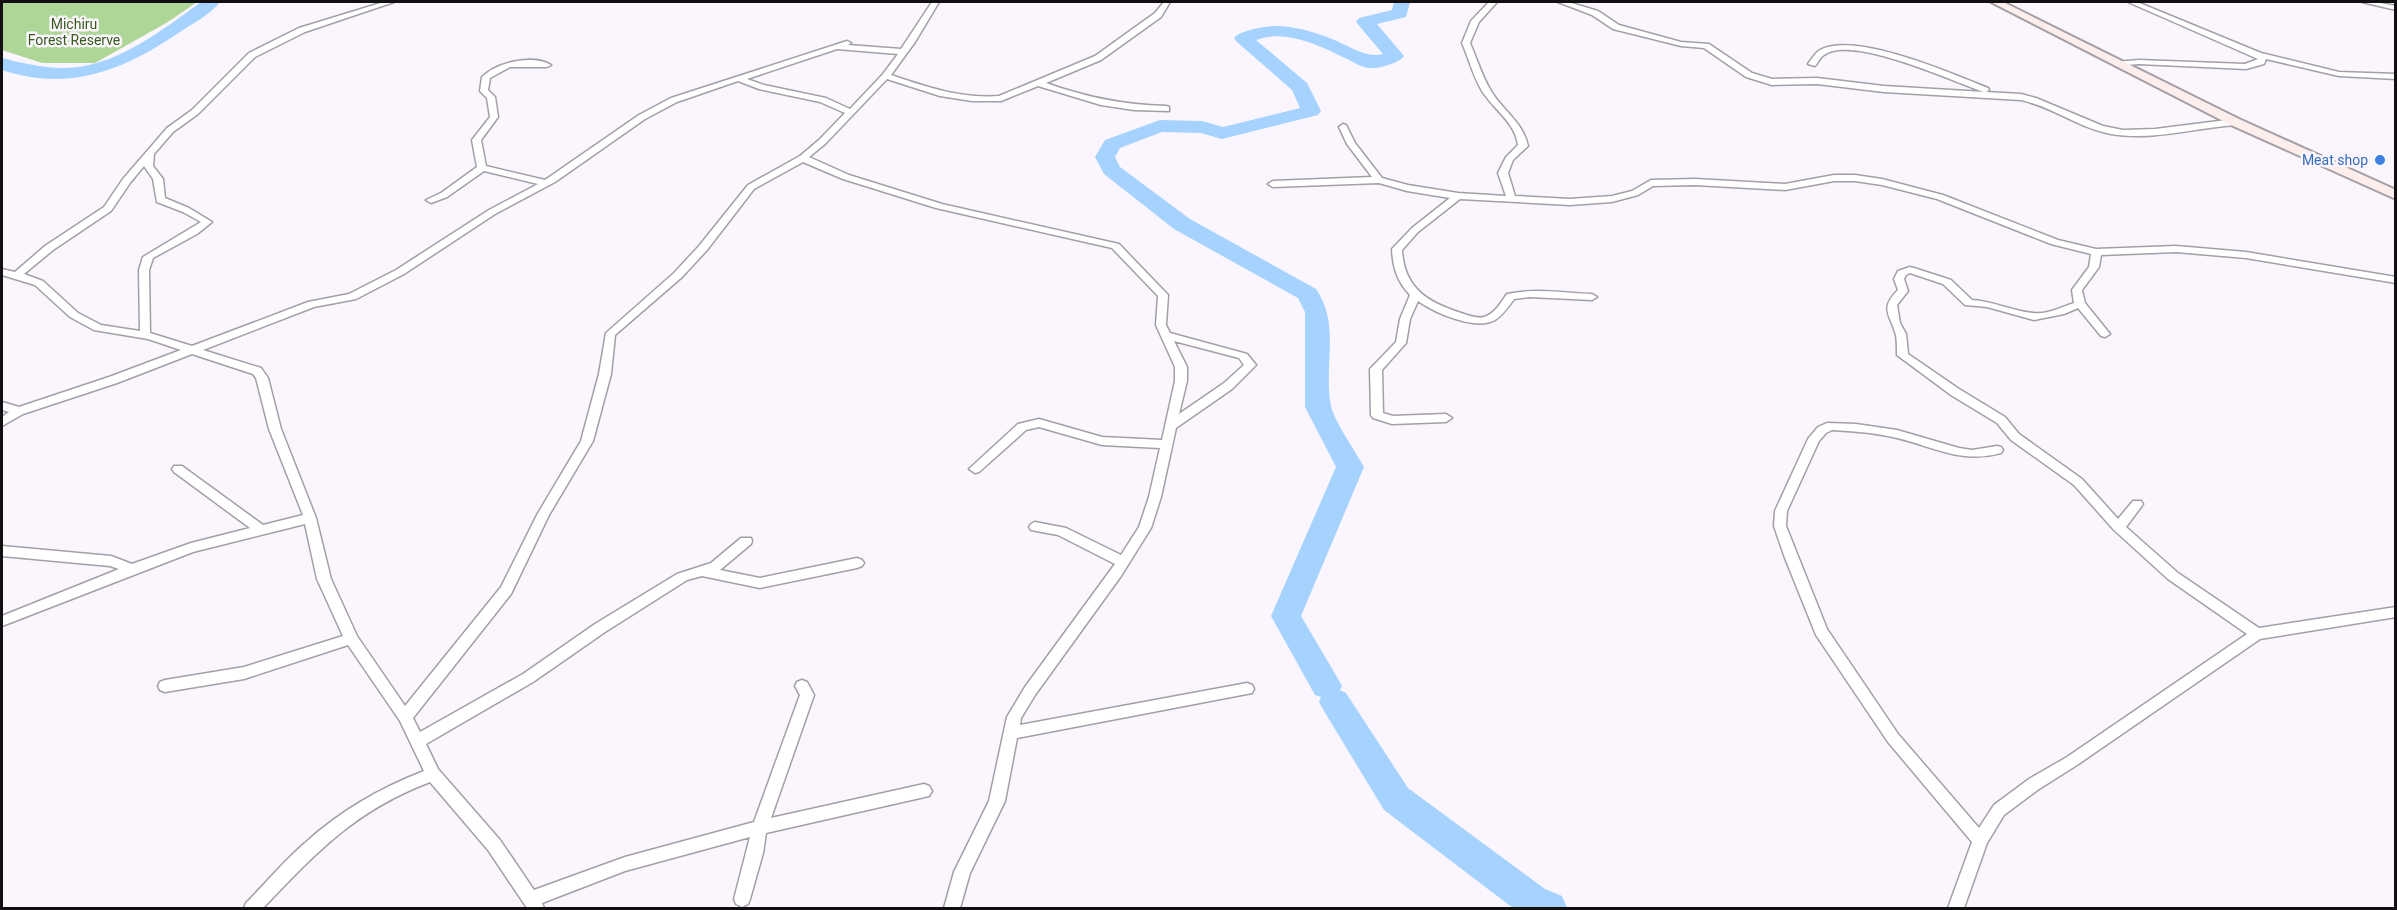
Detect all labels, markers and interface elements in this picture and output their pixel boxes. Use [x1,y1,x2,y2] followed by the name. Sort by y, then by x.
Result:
[28,16,120,48] park label: Michiru Forest Reserve
[2302,152,2368,168] place label: Meat shop
[2373,153,2387,167] marker: Meat shop

